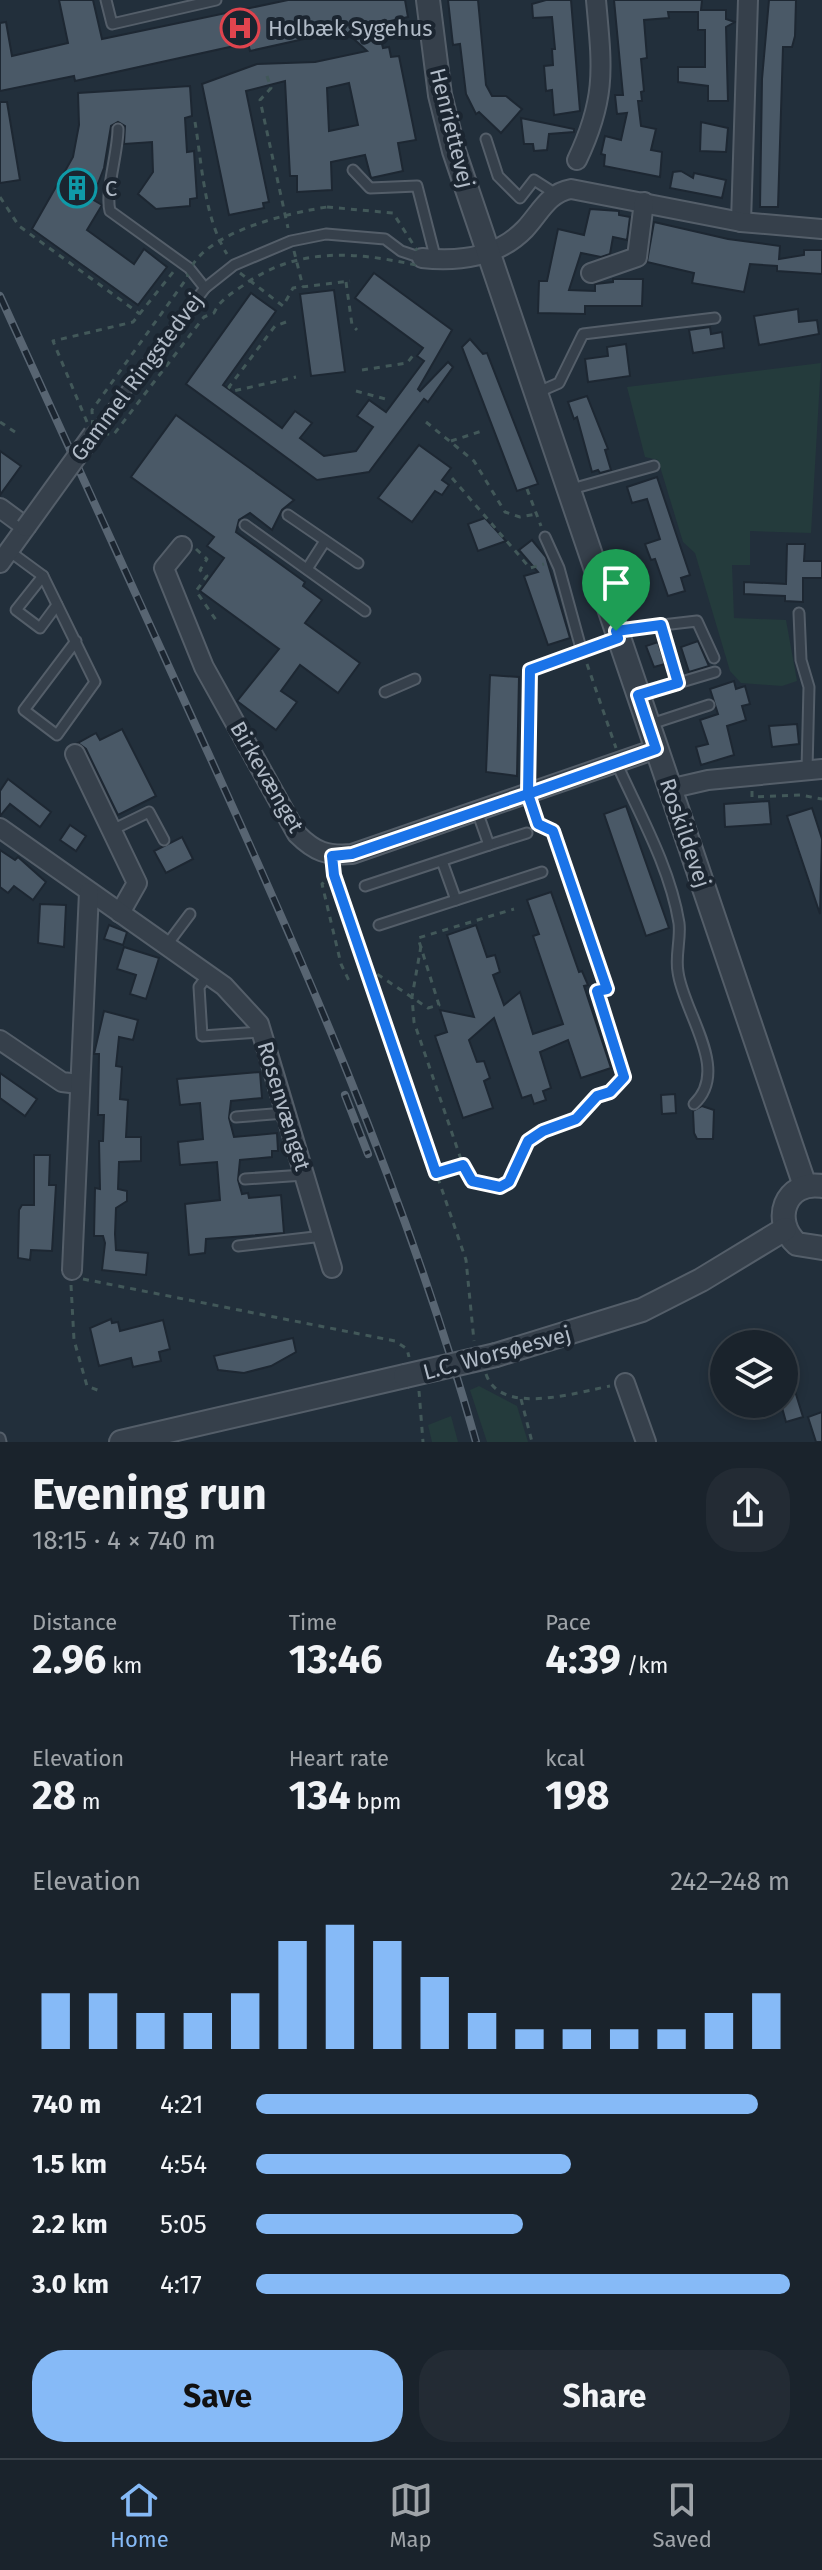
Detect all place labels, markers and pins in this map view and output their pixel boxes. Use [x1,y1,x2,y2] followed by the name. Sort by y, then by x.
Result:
[219,7,261,49] hospital icon: Holbæk Sygehus
[268,15,432,42] place label: Holbæk Sygehus
[56,167,98,209] building icon: C
[105,175,117,202] place label: C
[582,549,650,631] pin

